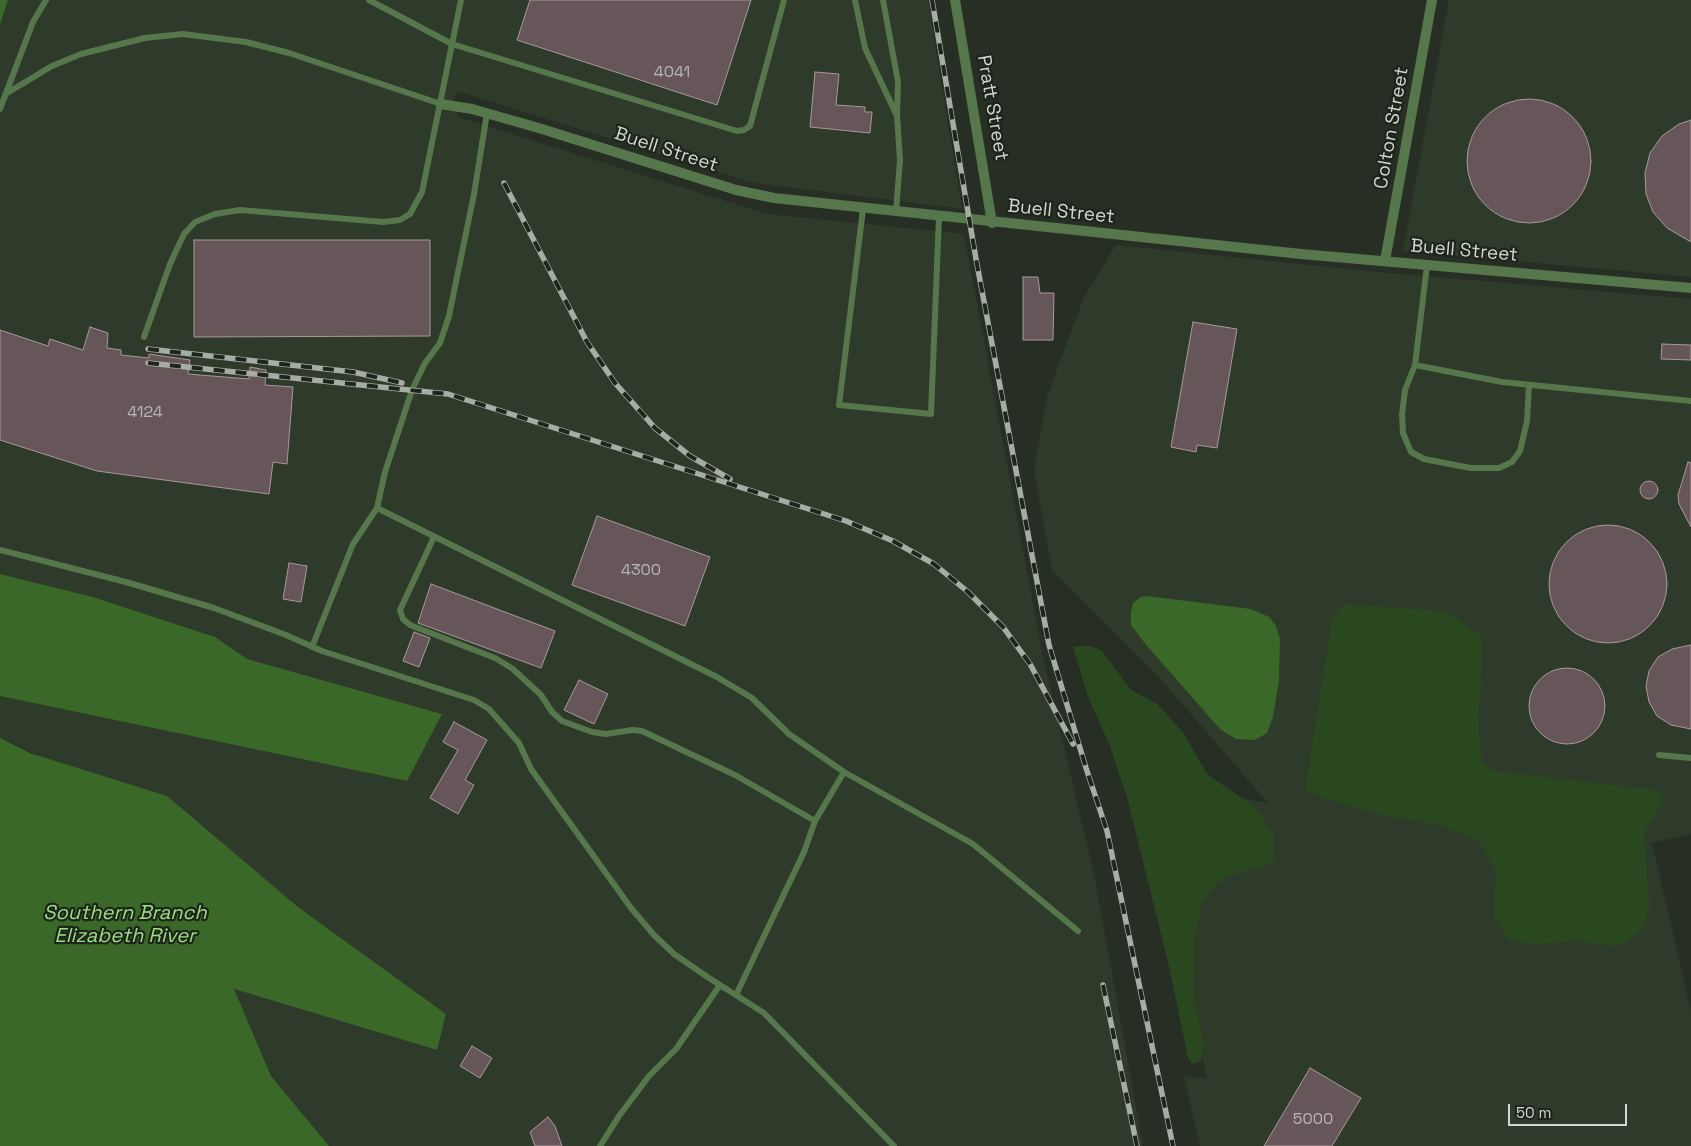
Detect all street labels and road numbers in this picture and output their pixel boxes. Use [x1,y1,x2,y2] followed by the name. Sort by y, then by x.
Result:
[971,53,1013,163] street label: Pratt Street
[1370,65,1414,191] street label: Colton Street
[611,123,721,177] street label: Buell Street
[1006,195,1116,229] street label: Buell Street
[1409,235,1519,267] street label: Buell Street

